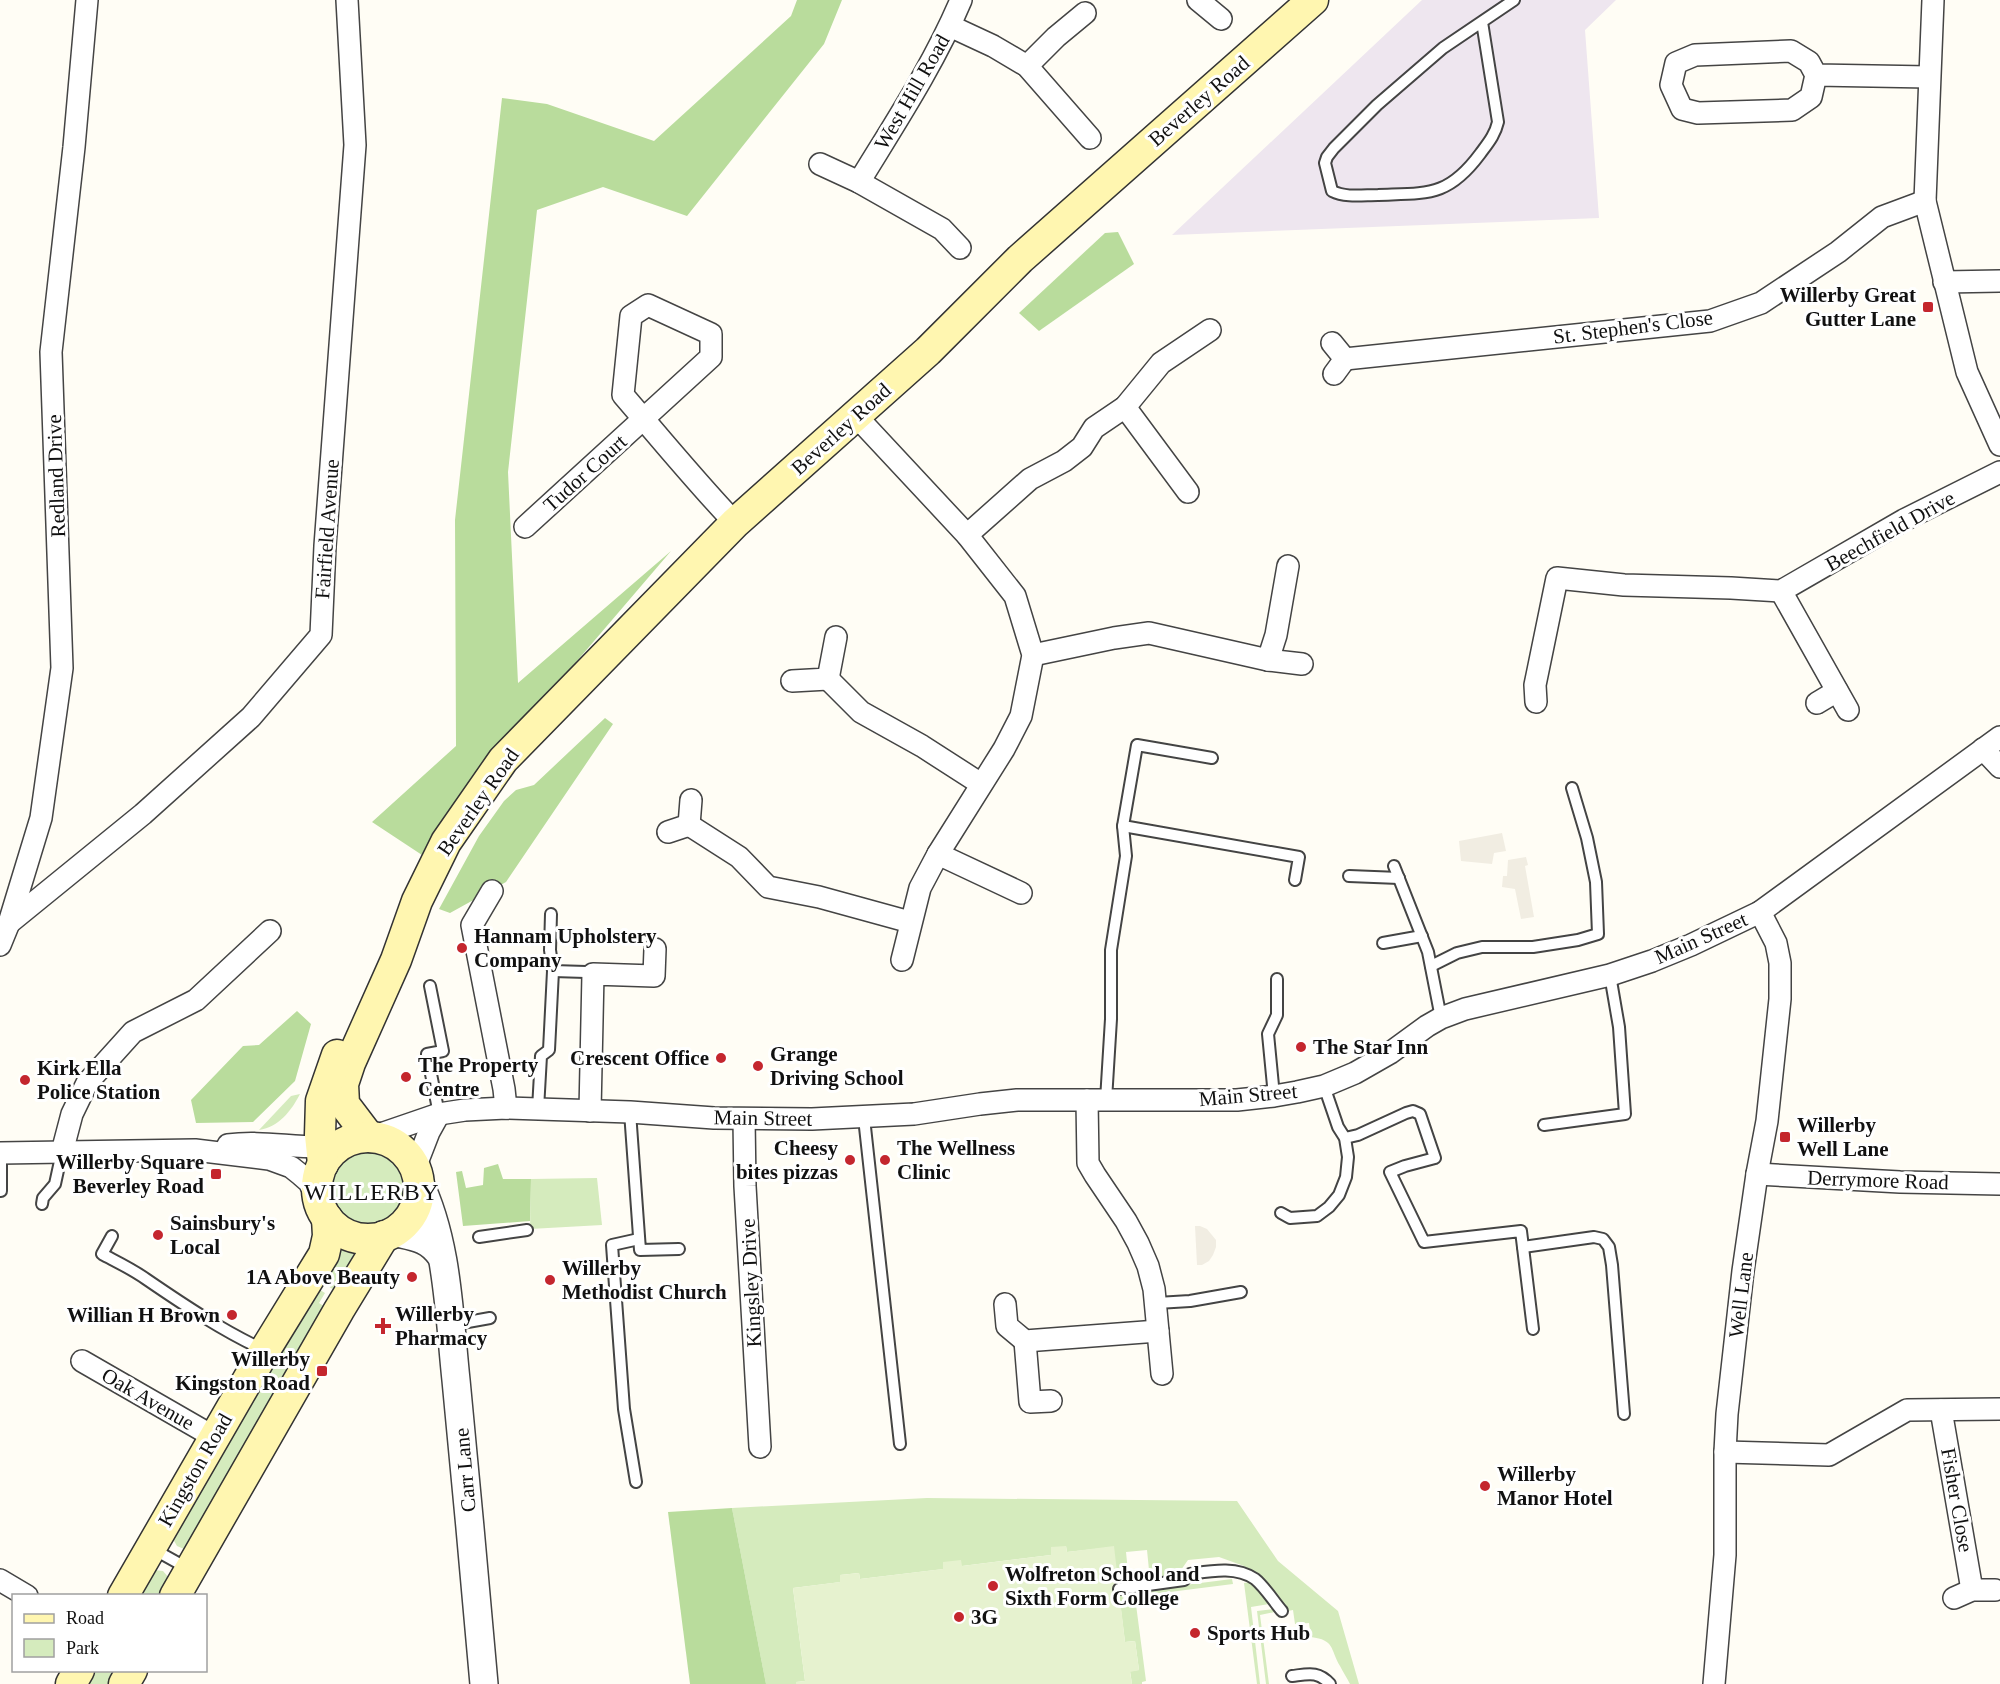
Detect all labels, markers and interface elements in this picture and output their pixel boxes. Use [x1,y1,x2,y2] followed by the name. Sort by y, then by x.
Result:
[869,30,955,154] street label: West Hill Road
[1144,50,1255,151] street label: Beverley Road
[1780,283,1916,331] place label: Willerby Great Gutter Lane
[1921,300,1935,314] marker: Willerby Great Gutter Lane
[1552,305,1714,349] street label: St. Stephen's Close
[786,378,896,480] street label: Beverley Road
[42,414,70,538] street label: Redland Drive
[538,429,632,517] street label: Tudor Court
[310,458,344,600] street label: Fairfield Avenue
[1821,486,1959,576] street label: Beechfield Drive
[432,743,524,860] street label: Beverley Road
[1651,907,1751,969] street label: Main Street
[474,924,657,972] place label: Hannam Upholstery Company
[455,941,469,955] marker: Hannam Upholstery Company
[1313,1035,1428,1059] place label: The Star Inn
[1294,1040,1308,1054] marker: The Star Inn
[770,1042,904,1090] place label: Grange Driving School
[570,1046,709,1070] place label: Crescent Office
[714,1051,728,1065] marker: Crescent Office
[418,1053,539,1101] place label: The Property Centre
[37,1056,160,1104] place label: Kirk Ella Police Station
[751,1059,765,1073] marker: Grange Driving School
[399,1070,413,1084] marker: The Property Centre
[18,1073,32,1087] marker: Kirk Ella Police Station
[1198,1079,1298,1111] street label: Main Street
[714,1105,813,1131] street label: Main Street
[1797,1113,1889,1161] place label: Willerby Well Lane
[1778,1130,1792,1144] marker: Willerby Well Lane
[736,1136,838,1184] place label: Cheesy bites pizzas
[897,1136,1015,1184] place label: The Wellness Clinic
[56,1150,204,1198] place label: Willerby Square Beverley Road
[843,1153,857,1167] marker: Cheesy bites pizzas
[878,1153,892,1167] marker: The Wellness Clinic
[1807,1166,1950,1194] street label: Derrymore Road
[209,1167,223,1181] marker: Willerby Square Beverley Road
[304,1179,440,1205] district label: WILLERBY
[170,1211,275,1259] place label: Sainsbury's Local
[736,1218,766,1348] street label: Kingsley Drive
[151,1228,165,1242] marker: Sainsbury's Local
[1724,1251,1758,1339] street label: Well Lane
[562,1256,727,1304] place label: Willerby Methodist Church
[246,1265,400,1289] place label: 1A Above Beauty
[405,1270,419,1284] marker: 1A Above Beauty
[543,1273,557,1287] marker: Willerby Methodist Church
[395,1302,488,1350] place label: Willerby Pharmacy
[67,1303,220,1327] place label: Willian H Brown
[225,1308,239,1322] marker: Willian H Brown
[376,1319,390,1333] marker: Willerby Pharmacy
[175,1347,310,1395] place label: Willerby Kingston Road
[97,1363,199,1435] street label: Oak Avenue
[315,1364,329,1378] marker: Willerby Kingston Road
[153,1409,237,1531] street label: Kingston Road
[449,1427,481,1513] street label: Carr Lane
[1936,1446,1978,1554] street label: Fisher Close
[1497,1462,1613,1510] place label: Willerby Manor Hotel
[1478,1479,1492,1493] marker: Willerby Manor Hotel
[1005,1562,1200,1610] place label: Wolfreton School and Sixth Form College
[986,1579,1000,1593] marker: Wolfreton School and Sixth Form College
[12,1594,207,1672] legend
[971,1605,998,1629] place label: 3G
[66,1608,104,1628] text: Road
[952,1610,966,1624] marker: 3G
[1207,1621,1310,1645] place label: Sports Hub
[1188,1626,1202,1640] marker: Sports Hub
[66,1638,99,1658] text: Park

